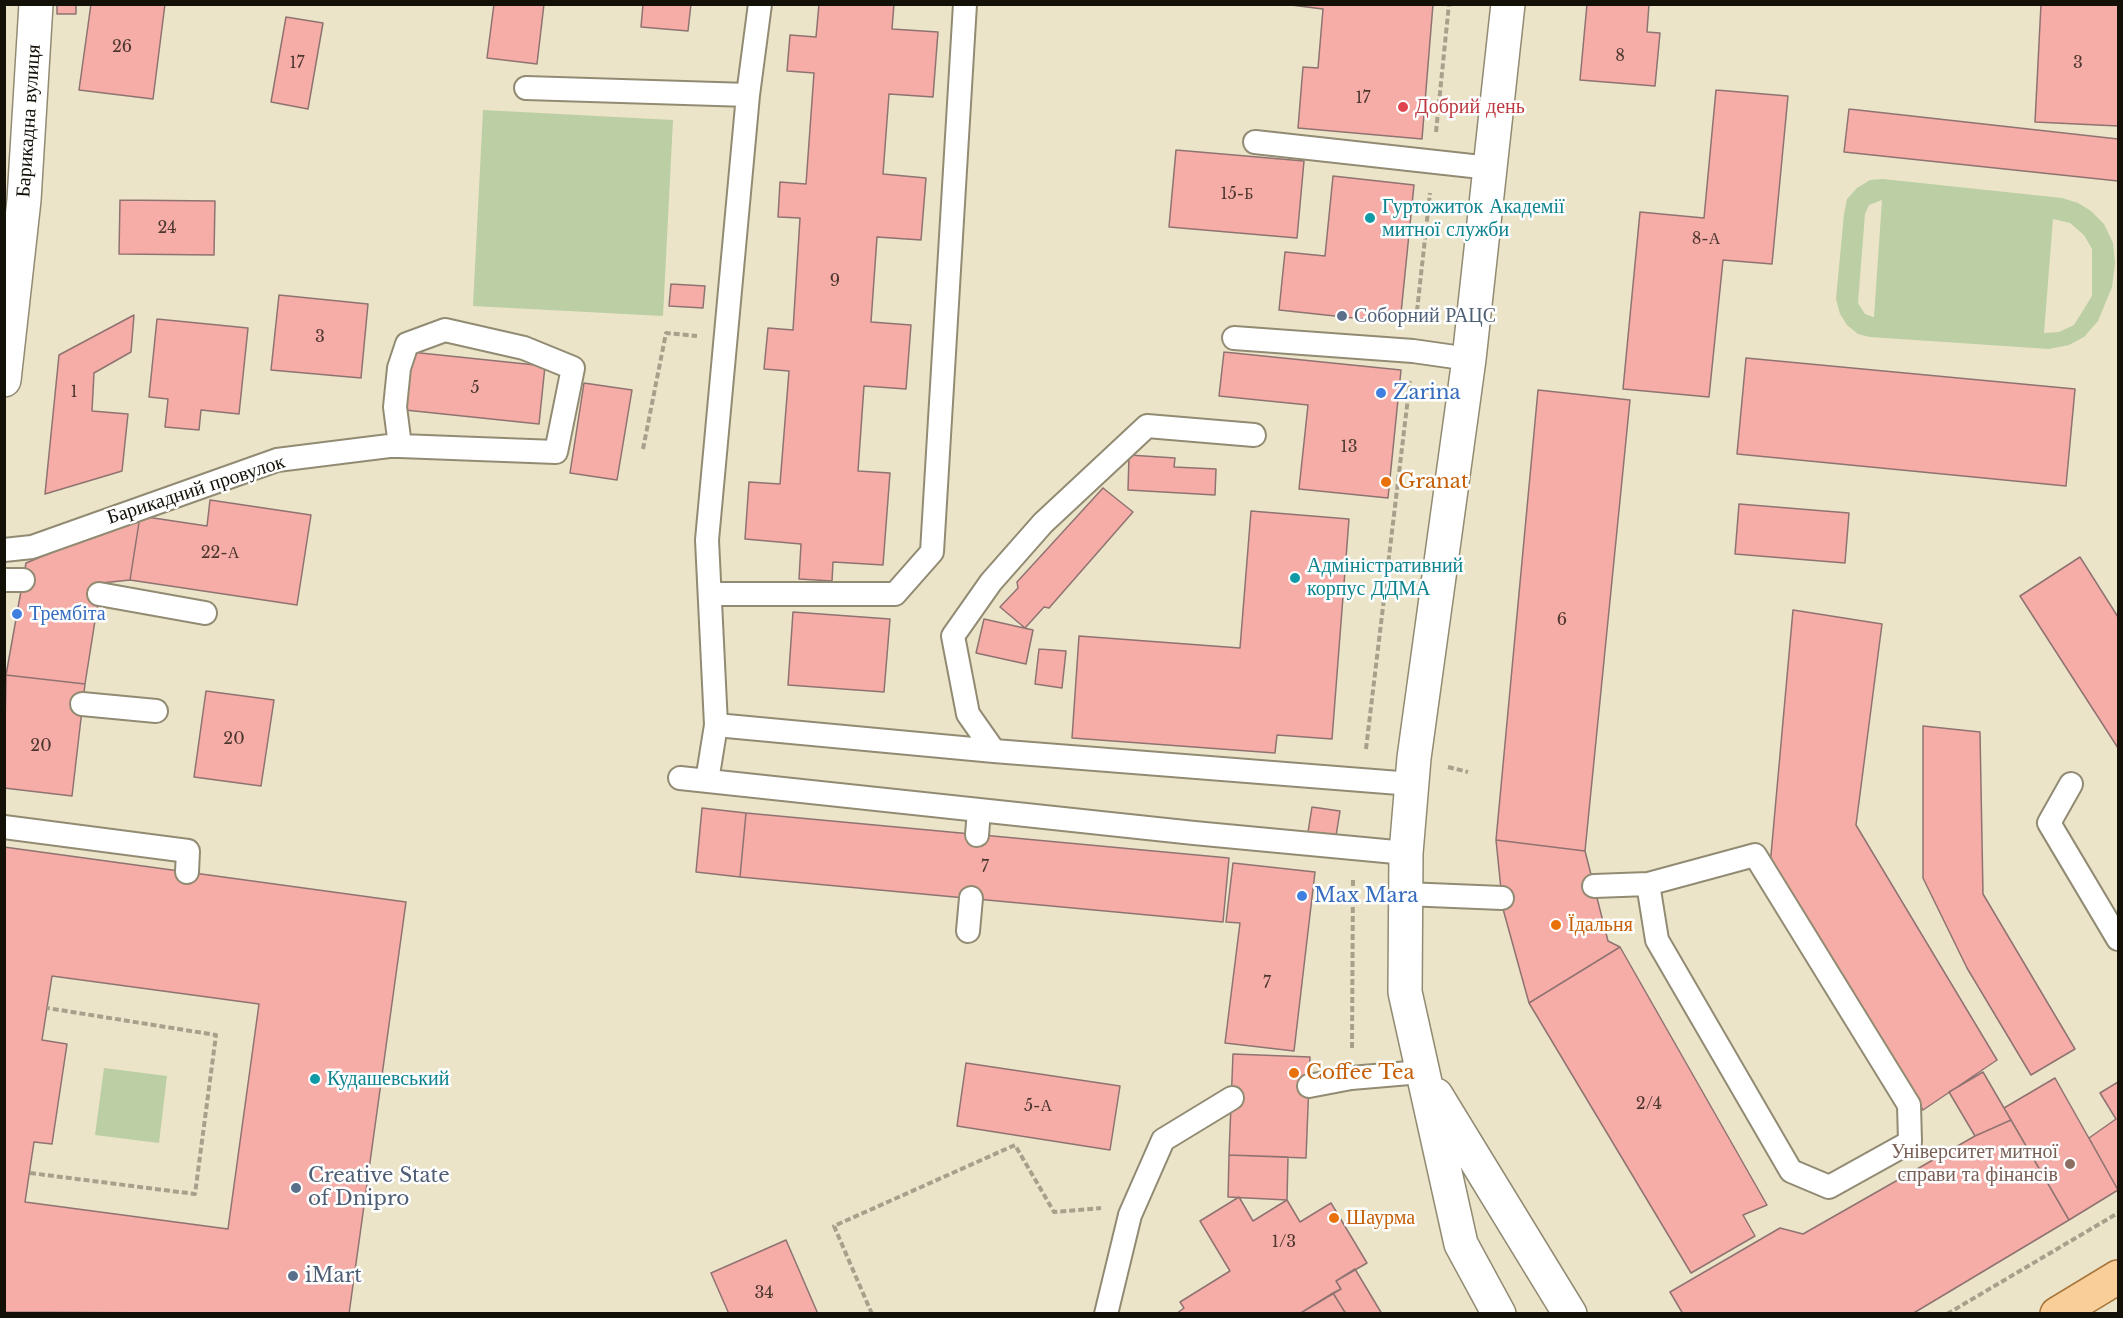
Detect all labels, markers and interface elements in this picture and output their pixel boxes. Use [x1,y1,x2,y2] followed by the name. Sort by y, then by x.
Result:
[112,37,132,57] house number: 26
[12,44,46,198] street label: Барикадна вулиця
[1615,46,1625,66] house number: 8
[289,53,305,73] house number: 17
[2073,53,2083,73] house number: 3
[1355,88,1371,108] house number: 17
[1415,95,1525,119] place label: Добрий день
[1396,100,1410,114] marker: Добрий день
[1221,184,1253,204] house number: 15-Б
[1382,195,1565,242] place label: Гуртожиток Академії митної служби
[1363,211,1377,225] marker: Гуртожиток Академії митної служби
[157,218,177,238] house number: 24
[1692,229,1720,249] house number: 8-А
[830,271,840,291] house number: 9
[1354,304,1496,328] place label: Соборний РАЦС
[1335,309,1349,323] marker: Соборний РАЦС
[315,327,325,347] house number: 3
[470,378,480,398] house number: 5
[1393,381,1461,405] place label: Zarina
[70,382,78,402] house number: 1
[1374,386,1388,400] marker: Zarina
[1341,437,1357,457] house number: 13
[104,450,288,530] street label: Барикадний провулок
[1398,470,1468,494] place label: Granat
[1379,475,1393,489] marker: Granat
[201,543,239,563] house number: 22-А
[1307,554,1463,601] place label: Адміністративний корпус ДДМА
[1288,571,1302,585] marker: Адміністративний корпус ДДМА
[29,602,106,626] place label: Трембіта
[10,607,24,621] marker: Трембіта
[1557,610,1567,630] house number: 6
[223,729,245,749] house number: 20
[30,736,52,756] house number: 20
[981,857,989,877] house number: 7
[1314,884,1418,908] place label: Max Mara
[1295,889,1309,903] marker: Max Mara
[1568,913,1633,937] place label: Їдальня
[1549,918,1563,932] marker: Їдальня
[1263,973,1271,993] house number: 7
[1306,1061,1415,1085] place label: Coffee Tea
[1287,1066,1301,1080] marker: Coffee Tea
[327,1067,449,1091] place label: Кудашевський
[308,1072,322,1086] marker: Кудашевський
[1636,1094,1662,1114] house number: 2/4
[1024,1096,1052,1116] house number: 5-А
[1891,1140,2058,1187] place label: Університет митної справи та фінансів
[2063,1157,2077,1171] marker: Університет митної справи та фінансів
[308,1164,450,1211] place label: Creative State of Dnipro
[289,1181,303,1195] marker: Creative State of Dnipro
[1346,1206,1415,1230] place label: Шаурма
[1327,1211,1341,1225] marker: Шаурма
[1272,1232,1296,1252] house number: 1/3
[305,1264,362,1288] place label: iMart
[286,1269,300,1283] marker: iMart
[754,1283,774,1303] house number: 34

